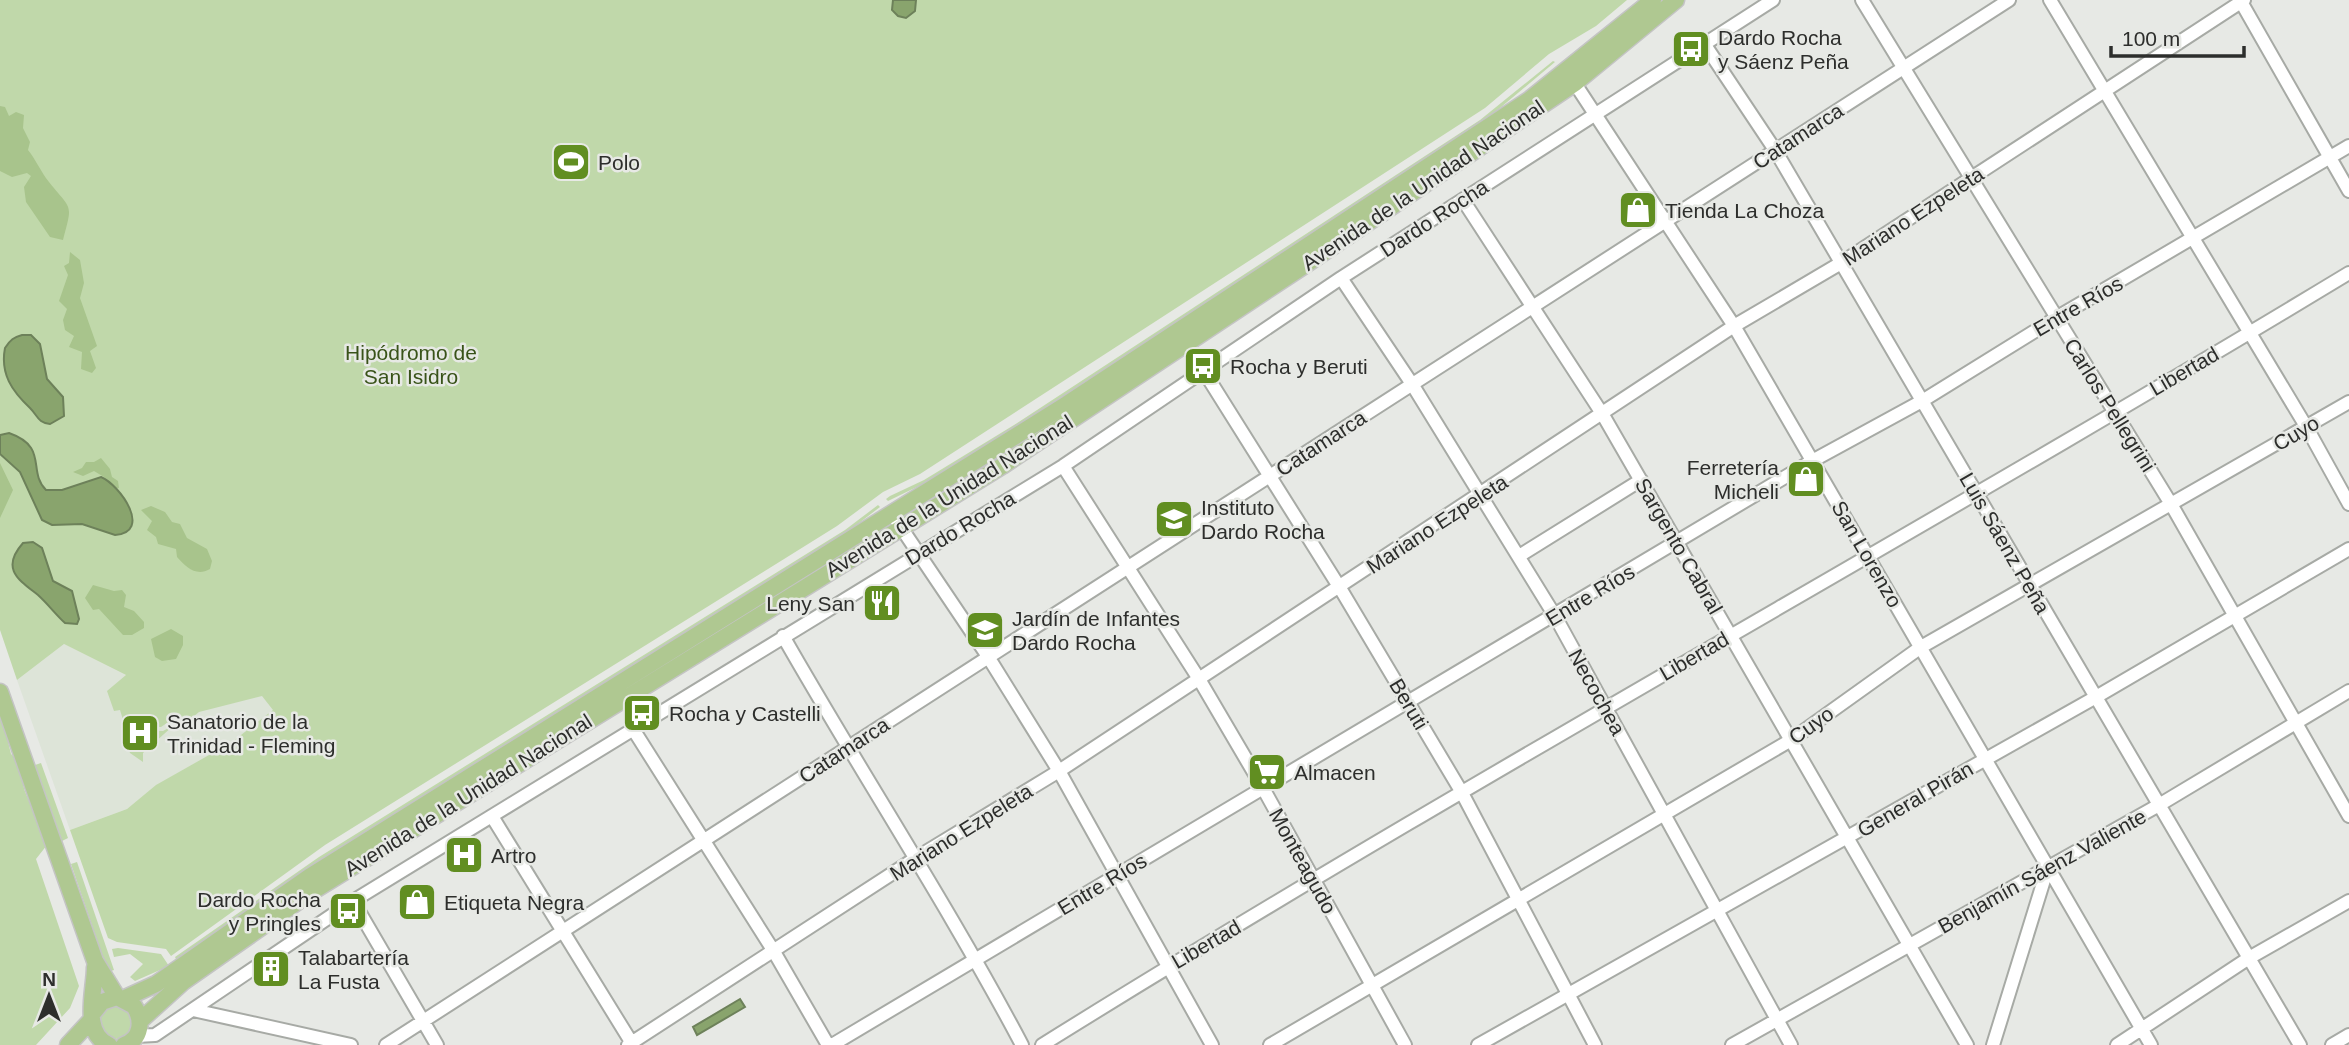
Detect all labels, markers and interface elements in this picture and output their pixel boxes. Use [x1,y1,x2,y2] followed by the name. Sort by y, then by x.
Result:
[2111,14,2244,58] scale bar
[1718,26,1849,73] place label: Dardo Rocha y Sáenz Peña
[2122,27,2180,50] text: 100 m
[1670,28,1712,70] bus stop icon: Dardo Rocha y Sáenz Peña
[1298,95,1548,275] street label: Avenida de la Unidad Nacional
[1749,98,1848,174] street label: Catamarca
[550,141,592,183] sports icon: Polo
[598,151,640,174] place label: Polo
[1838,162,1988,270] street label: Mariano Ezpeleta
[1376,174,1492,261] street label: Dardo Rocha
[1617,189,1659,231] shop icon: Tienda La Choza
[1665,199,1824,222] place label: Tienda La Choza
[2029,271,2127,341] street label: Entre Ríos
[2060,334,2160,476] street label: Carlos Pellegrini
[345,341,477,388] park label: Hipódromo de San Isidro
[2145,342,2223,400] street label: Libertad
[1182,345,1224,387] bus stop icon: Rocha y Beruti
[1230,355,1368,378] place label: Rocha y Beruti
[1272,405,1371,481] street label: Catamarca
[821,410,1077,582] street label: Avenida de la Unidad Nacional
[2269,411,2323,455] street label: Cuyo
[1687,456,1779,503] place label: Ferretería Micheli
[1785,458,1827,500] shop icon: Ferretería Micheli
[1955,468,2055,618] street label: Luis Sáenz Peña
[1362,470,1512,578] street label: Mariano Ezpeleta
[1631,474,1727,618] street label: Sargento Cabral
[901,486,1019,570] street label: Dardo Rocha
[1201,496,1325,543] place label: Instituto Dardo Rocha
[1827,497,1907,611] street label: San Lorenzo
[1153,498,1195,540] school or university icon: Instituto Dardo Rocha
[1542,560,1638,630] street label: Entre Ríos
[861,582,903,624] restaurant icon: Leny San
[766,592,855,615] place label: Leny San
[1012,607,1180,654] place label: Jardín de Infantes Dardo Rocha
[964,609,1006,651] school or university icon: Jardín de Infantes Dardo Rocha
[1655,627,1733,685] street label: Libertad
[1564,645,1630,739] street label: Necochea
[1385,675,1433,733] street label: Beruti
[621,692,663,734] bus stop icon: Rocha y Castelli
[669,702,821,725] place label: Rocha y Castelli
[1784,702,1838,748] street label: Cuyo
[340,709,596,881] street label: Avenida de la Unidad Nacional
[167,710,335,757] place label: Sanatorio de la Trinidad - Fleming
[119,712,161,754] hospital icon: Sanatorio de la Trinidad - Fleming
[795,712,894,788] street label: Catamarca
[1246,751,1288,793] supermarket icon: Almacen
[1853,757,1977,841] street label: General Pirán
[1294,761,1376,784] place label: Almacen
[886,779,1037,885] street label: Mariano Ezpeleta
[1265,804,1341,918] street label: Monteagudo
[1934,804,2150,938] street label: Benjamín Sáenz Valiente
[443,834,485,876] hospital icon: Artro
[491,844,537,867] place label: Artro
[1054,849,1150,919] street label: Entre Ríos
[396,881,438,923] shop icon: Etiqueta Negra
[197,888,321,935] place label: Dardo Rocha y Pringles
[327,890,369,932] bus stop icon: Dardo Rocha y Pringles
[444,891,584,914] place label: Etiqueta Negra
[1167,915,1245,973] street label: Libertad
[298,946,409,993] place label: Talabartería La Fusta
[250,948,292,990] building icon: Talabartería La Fusta
[14,961,84,1031] north arrow
[42,969,56,990] text: N

